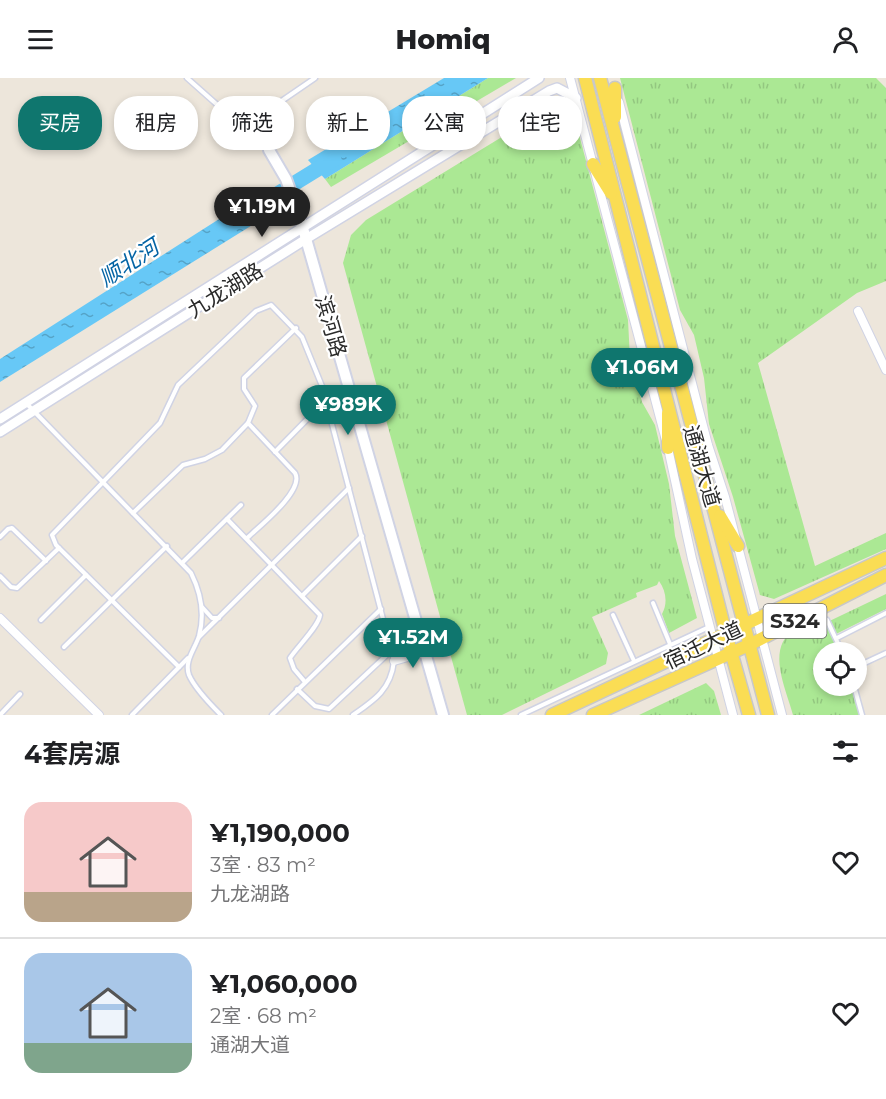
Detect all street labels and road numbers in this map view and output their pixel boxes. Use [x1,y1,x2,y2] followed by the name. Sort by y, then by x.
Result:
[183,257,267,323] street label: 九龙湖路
[310,292,352,360] street label: 滨河路
[678,422,726,510] street label: 通湖大道
[764,604,826,638] road number: S324
[660,616,746,674] street label: 宿迁大道

